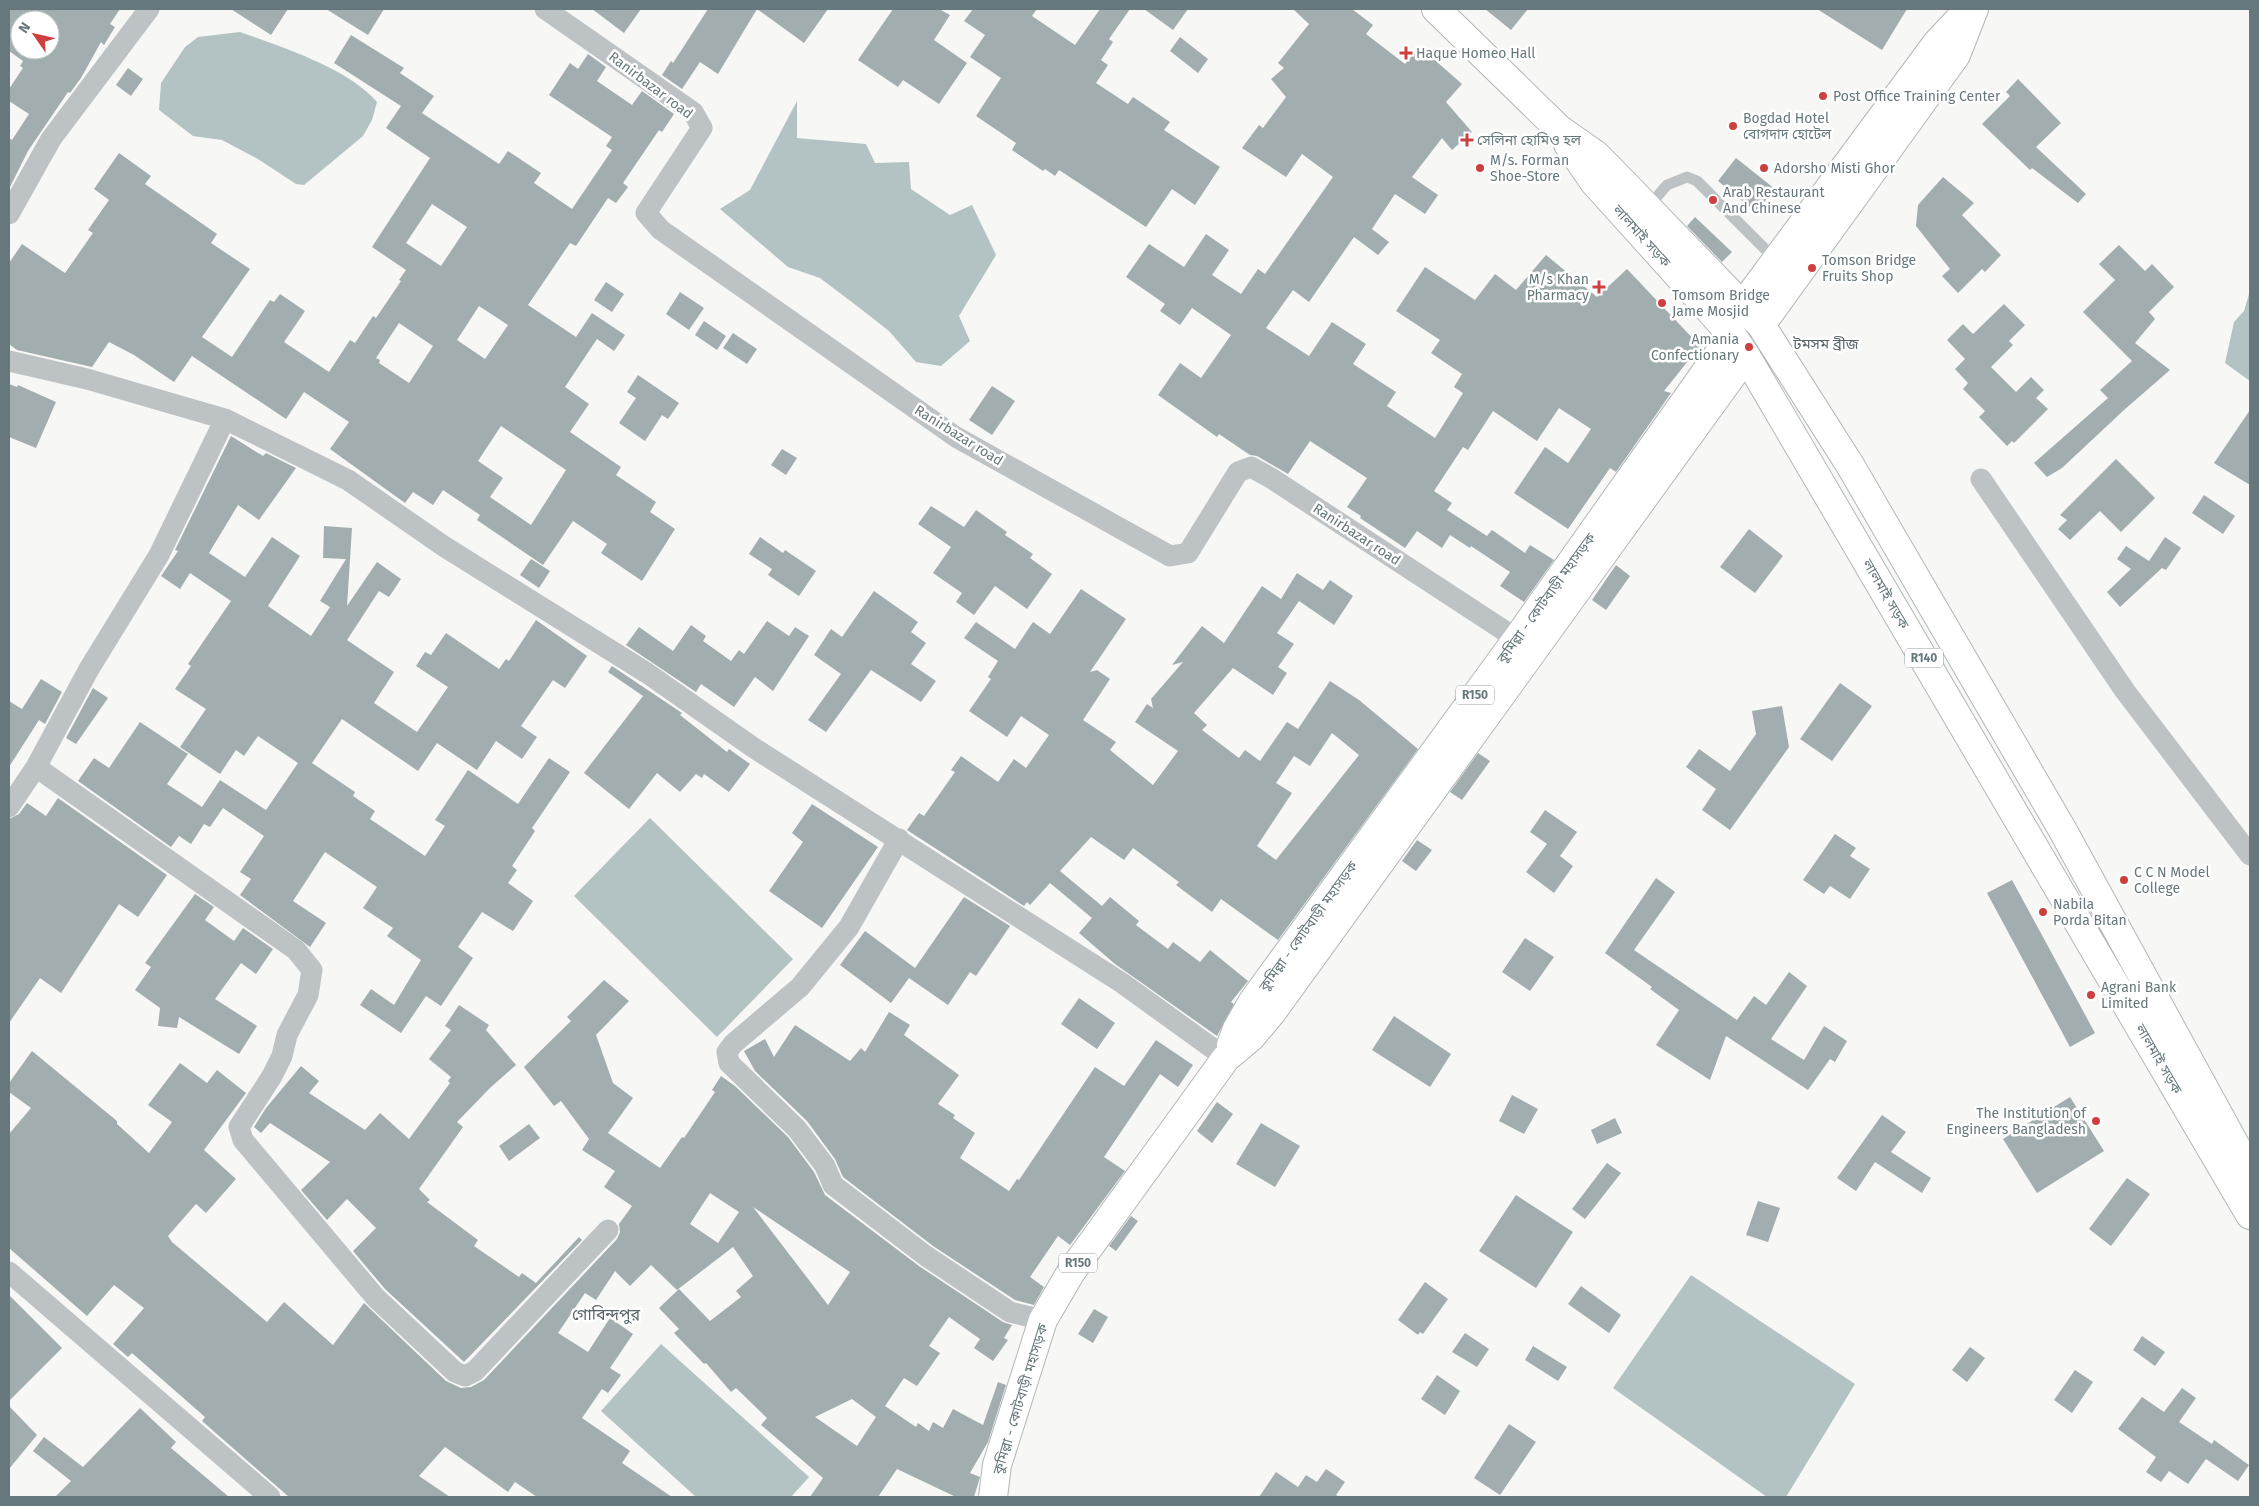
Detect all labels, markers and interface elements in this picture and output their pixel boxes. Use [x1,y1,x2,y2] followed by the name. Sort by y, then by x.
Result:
[10,10,60,60] north arrow
[15,19,34,37] text: N
[1416,45,1535,62] place label: Haque Homeo Hall
[1400,47,1412,59] marker: Haque Homeo Hall
[605,48,696,123] street label: Ranirbazar road
[1833,88,2001,105] place label: Post Office Training Center
[1817,90,1829,102] marker: Post Office Training Center
[1743,110,1832,143] place label: Bogdad Hotel বোগদাদ হোটেল
[1727,120,1739,132] marker: Bogdad Hotel বোগদাদ হোটেল
[1477,132,1582,149] place label: সেলিনা হোমিও হল
[1461,134,1473,146] marker: সেলিনা হোমিও হল
[1490,152,1569,185] place label: M/s. Forman Shoe-Store
[1774,160,1896,177] place label: Adorsho Misti Ghor
[1474,162,1486,174] marker: M/s. Forman Shoe-Store
[1758,162,1770,174] marker: Adorsho Misti Ghor
[1723,184,1825,217] place label: Arab Restaurant And Chinese
[1707,194,1719,206] marker: Arab Restaurant And Chinese
[1609,201,1674,271] street label: লালমাই সড়ক
[1822,252,1916,285] place label: Tomson Bridge Fruits Shop
[1806,262,1818,274] marker: Tomson Bridge Fruits Shop
[1527,271,1589,304] place label: M/s Khan Pharmacy
[1593,281,1605,293] marker: M/s Khan Pharmacy
[1672,287,1770,320] place label: Tomsom Bridge Jame Mosjid
[1656,297,1668,309] marker: Tomsom Bridge Jame Mosjid
[1651,331,1739,364] place label: Amania Confectionary
[1792,335,1860,353] district label: টমসম ব্রীজ
[1743,341,1755,353] marker: Amania Confectionary
[911,401,1006,469] street label: Ranirbazar road
[1310,500,1404,569] street label: Ranirbazar road
[1493,529,1600,667] street label: কুমিল্লা - কোটবাড়ী মহাসড়ক
[1858,556,1913,633] street label: লালমাই সড়ক
[1905,648,1943,668] road number: R140
[1456,686,1494,704] road number: R150
[1255,857,1362,995] street label: কুমিল্লা - কোটবাড়ী মহাসড়ক
[2134,864,2210,897] place label: C C N Model College
[2118,874,2130,886] marker: C C N Model College
[2053,896,2127,929] place label: Nabila Porda Bitan
[2037,906,2049,918] marker: Nabila Porda Bitan
[2101,979,2177,1012] place label: Agrani Bank Limited
[2085,989,2097,1001] marker: Agrani Bank Limited
[2131,1021,2186,1098] street label: লালমাই সড়ক
[1946,1105,2087,1138] place label: The Institution of Engineers Bangladesh
[2090,1115,2102,1127] marker: The Institution of Engineers Bangladesh
[1059,1254,1097,1272] road number: R150
[572,1305,641,1324] district label: গোবিন্দপুর
[989,1321,1052,1478] street label: কুমিল্লা - কোটবাড়ী মহাসড়ক

